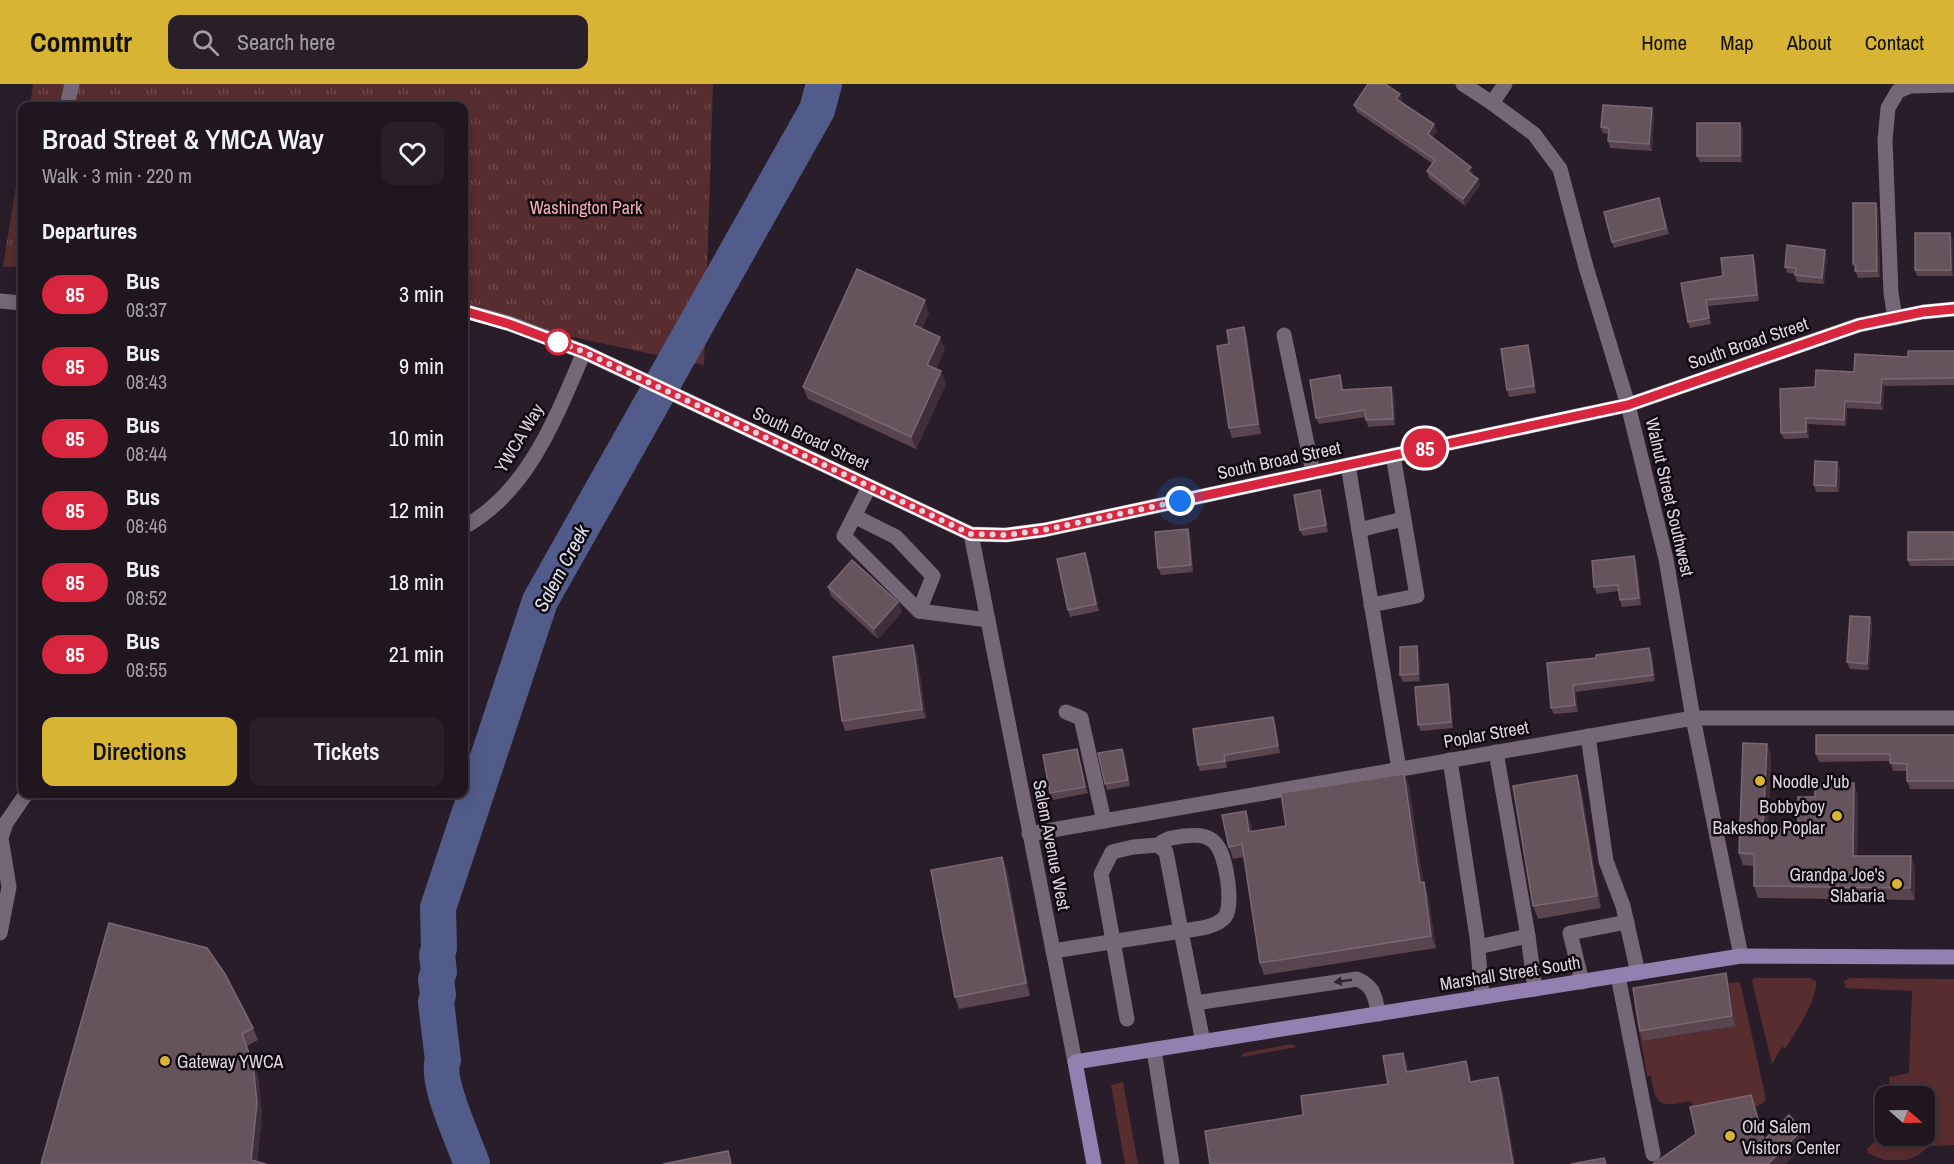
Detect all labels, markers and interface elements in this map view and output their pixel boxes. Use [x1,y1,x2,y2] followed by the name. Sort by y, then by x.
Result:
[168,15,588,69] search box
[30,23,132,61] text: Commutr
[189,26,222,59] icon: search
[237,27,335,57] text: Search here
[1641,28,1687,57] text: Home
[1720,28,1754,57] text: Map
[1787,28,1832,57] text: About
[1865,28,1924,57] text: Contact
[42,120,324,158] text: Broad Street & YMCA Way
[381,122,444,185] button: heart
[42,162,192,189] text: Walk · 3 min · 220 m
[530,195,643,220] park label: Washington Park
[42,216,137,246] text: Departures
[126,266,160,296] text: Bus
[399,279,444,309] text: 3 min
[65,280,85,309] text: 85
[126,296,167,323] text: 08:37
[1685,311,1811,375] street label: South Broad Street
[545,329,571,355] unlabelled marker
[126,338,160,368] text: Bus
[399,351,444,381] text: 9 min
[65,352,85,381] text: 85
[126,368,167,395] text: 08:43
[489,398,550,477] street label: YWCA Way
[749,400,873,476] street label: South Broad Street
[126,410,160,440] text: Bus
[1640,415,1700,579] street label: Walnut Street Southwest
[389,423,444,453] text: 10 min
[65,424,85,453] text: 85
[1398,428,1452,468] line badge: 85
[1415,434,1435,463] text: 85
[1215,435,1343,485] street label: South Broad Street
[126,440,167,467] text: 08:44
[126,482,160,512] text: Bus
[1165,486,1195,516] your location
[389,495,444,525] text: 12 min
[65,496,85,525] text: 85
[126,512,167,539] text: 08:46
[527,519,596,616] water label: Salem Creek
[126,554,160,584] text: Bus
[389,567,444,597] text: 18 min
[65,568,85,597] text: 85
[126,584,167,611] text: 08:52
[126,626,160,656] text: Bus
[389,639,444,669] text: 21 min
[65,640,85,669] text: 85
[126,656,167,683] text: 08:55
[1441,714,1531,754] street label: Poplar Street
[42,717,237,786] button: Directions
[249,717,444,786] button: Tickets
[1772,769,1850,794] place label: Noodle J'ub
[1753,774,1767,788] marker: Noodle J'ub
[1027,778,1077,912] street label: Salem Avenue West
[1713,794,1826,840] place label: Bobbyboy Bakeshop Poplar
[1830,809,1844,823] marker: Bobbyboy Bakeshop Poplar
[1789,862,1885,908] place label: Grandpa Joe's Slabaria
[1890,877,1904,891] marker: Grandpa Joe's Slabaria
[1438,950,1582,996] street label: Marshall Street South
[1333,977,1352,986] one-way arrow
[177,1049,284,1074] place label: Gateway YWCA
[158,1054,172,1068] marker: Gateway YWCA
[1875,1086,1935,1146] north arrow
[1875,1086,1935,1146] map controls
[1742,1114,1840,1160] place label: Old Salem Visitors Center
[1723,1129,1737,1143] marker: Old Salem Visitors Center

